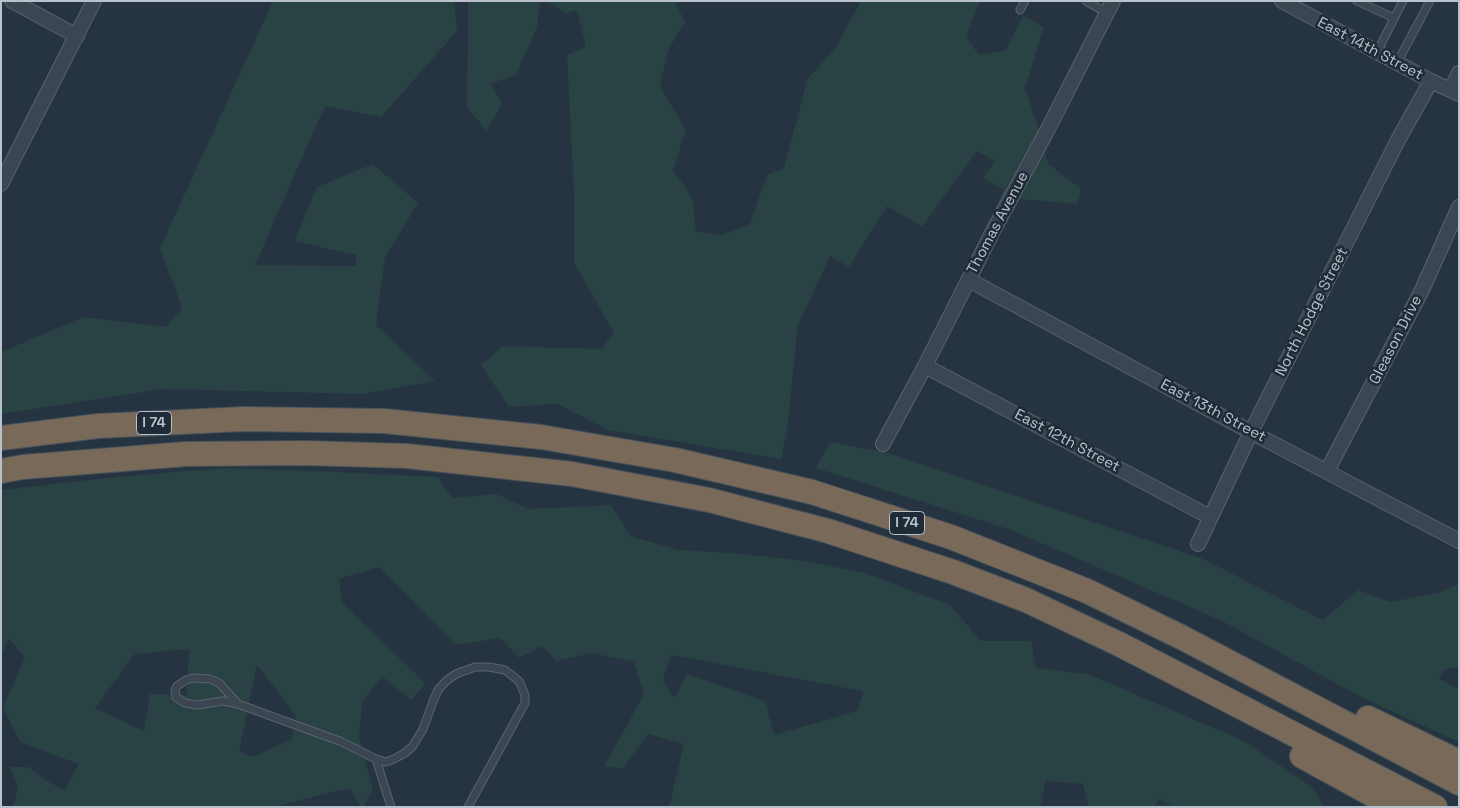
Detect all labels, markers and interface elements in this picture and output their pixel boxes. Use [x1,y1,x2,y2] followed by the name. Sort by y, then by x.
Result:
[1314,14,1426,84] street label: East 14th Street
[963,169,1033,277] street label: Thomas Avenue
[1272,245,1352,379] street label: North Hodge Street
[1366,293,1426,387] street label: Gleason Drive
[1157,376,1269,446] street label: East 13th Street
[1011,406,1123,476] street label: East 12th Street
[136,412,172,434] road number: I 74
[890,512,924,534] road number: I 74

